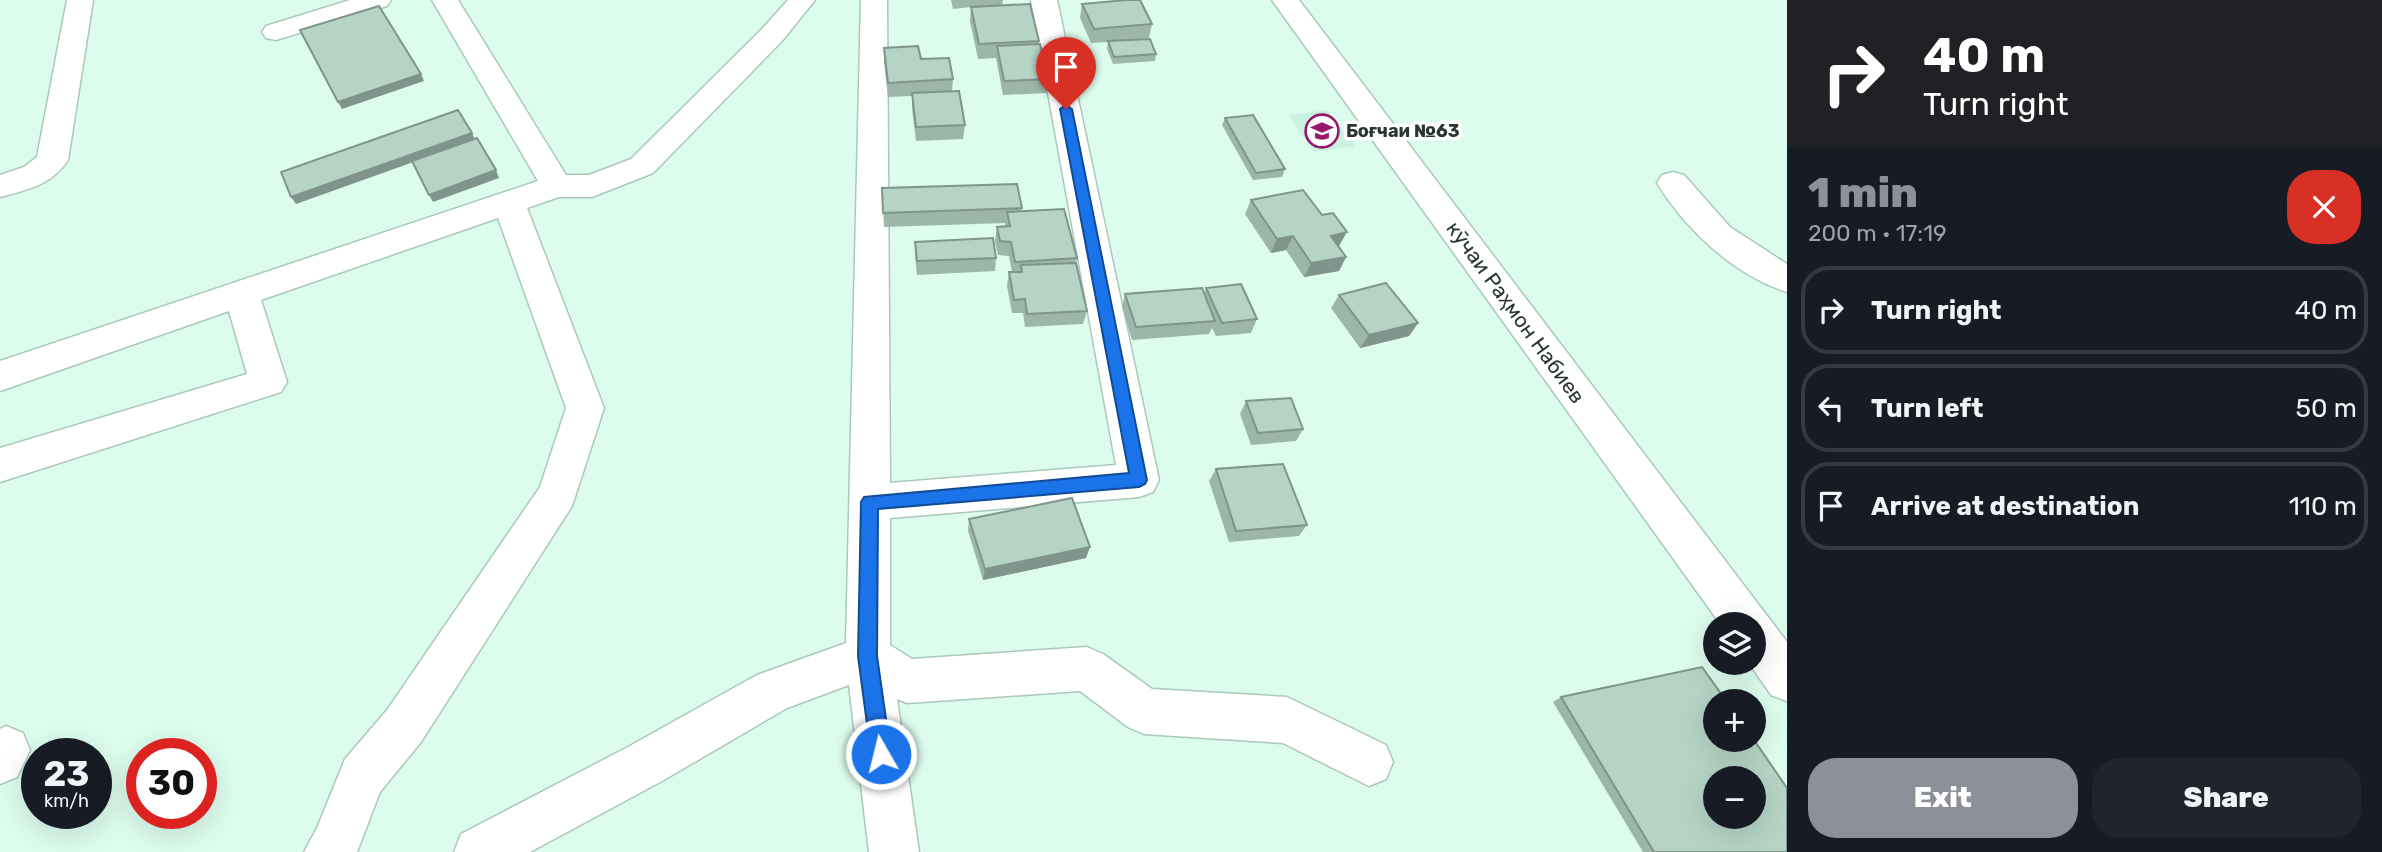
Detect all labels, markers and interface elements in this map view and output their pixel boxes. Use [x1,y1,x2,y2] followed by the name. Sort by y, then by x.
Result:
[1923,26,2045,84] text: 40 m
[1808,28,1899,119] icon: right
[1036,37,1096,109] pin
[1047,48,1085,86] icon: arrive
[1923,85,2068,123] text: Turn right
[1303,112,1341,150] school or university icon: Боғчаи №63
[1346,120,1460,142] place label: Боғчаи №63
[1808,168,1918,218] text: 1 min
[2287,170,2361,244] button: close
[1442,216,1590,408] street label: кӯчаи Раҳмон Набиев
[1808,219,1947,247] text: 200 m · 17:19
[1812,291,1850,329] icon: right
[1871,295,2001,326] text: Turn right
[2295,295,2357,326] text: 40 m
[1812,389,1850,427] icon: left
[1871,393,1983,424] text: Turn left
[2296,393,2357,424] text: 50 m
[1812,487,1850,525] icon: arrive
[1871,491,2139,522] text: Arrive at destination
[2289,491,2357,522] text: 110 m
[1703,612,1766,829] map controls
[1703,612,1766,675] button: layers
[1703,689,1766,752] button: +
[844,717,918,791] position arrow
[126,738,217,829] speed limit sign: 30
[44,753,89,795] text: 23
[1808,758,2078,838] button: Exit
[2092,758,2361,838] button: Share
[1703,766,1766,829] button: −
[44,790,89,812] text: km/h

